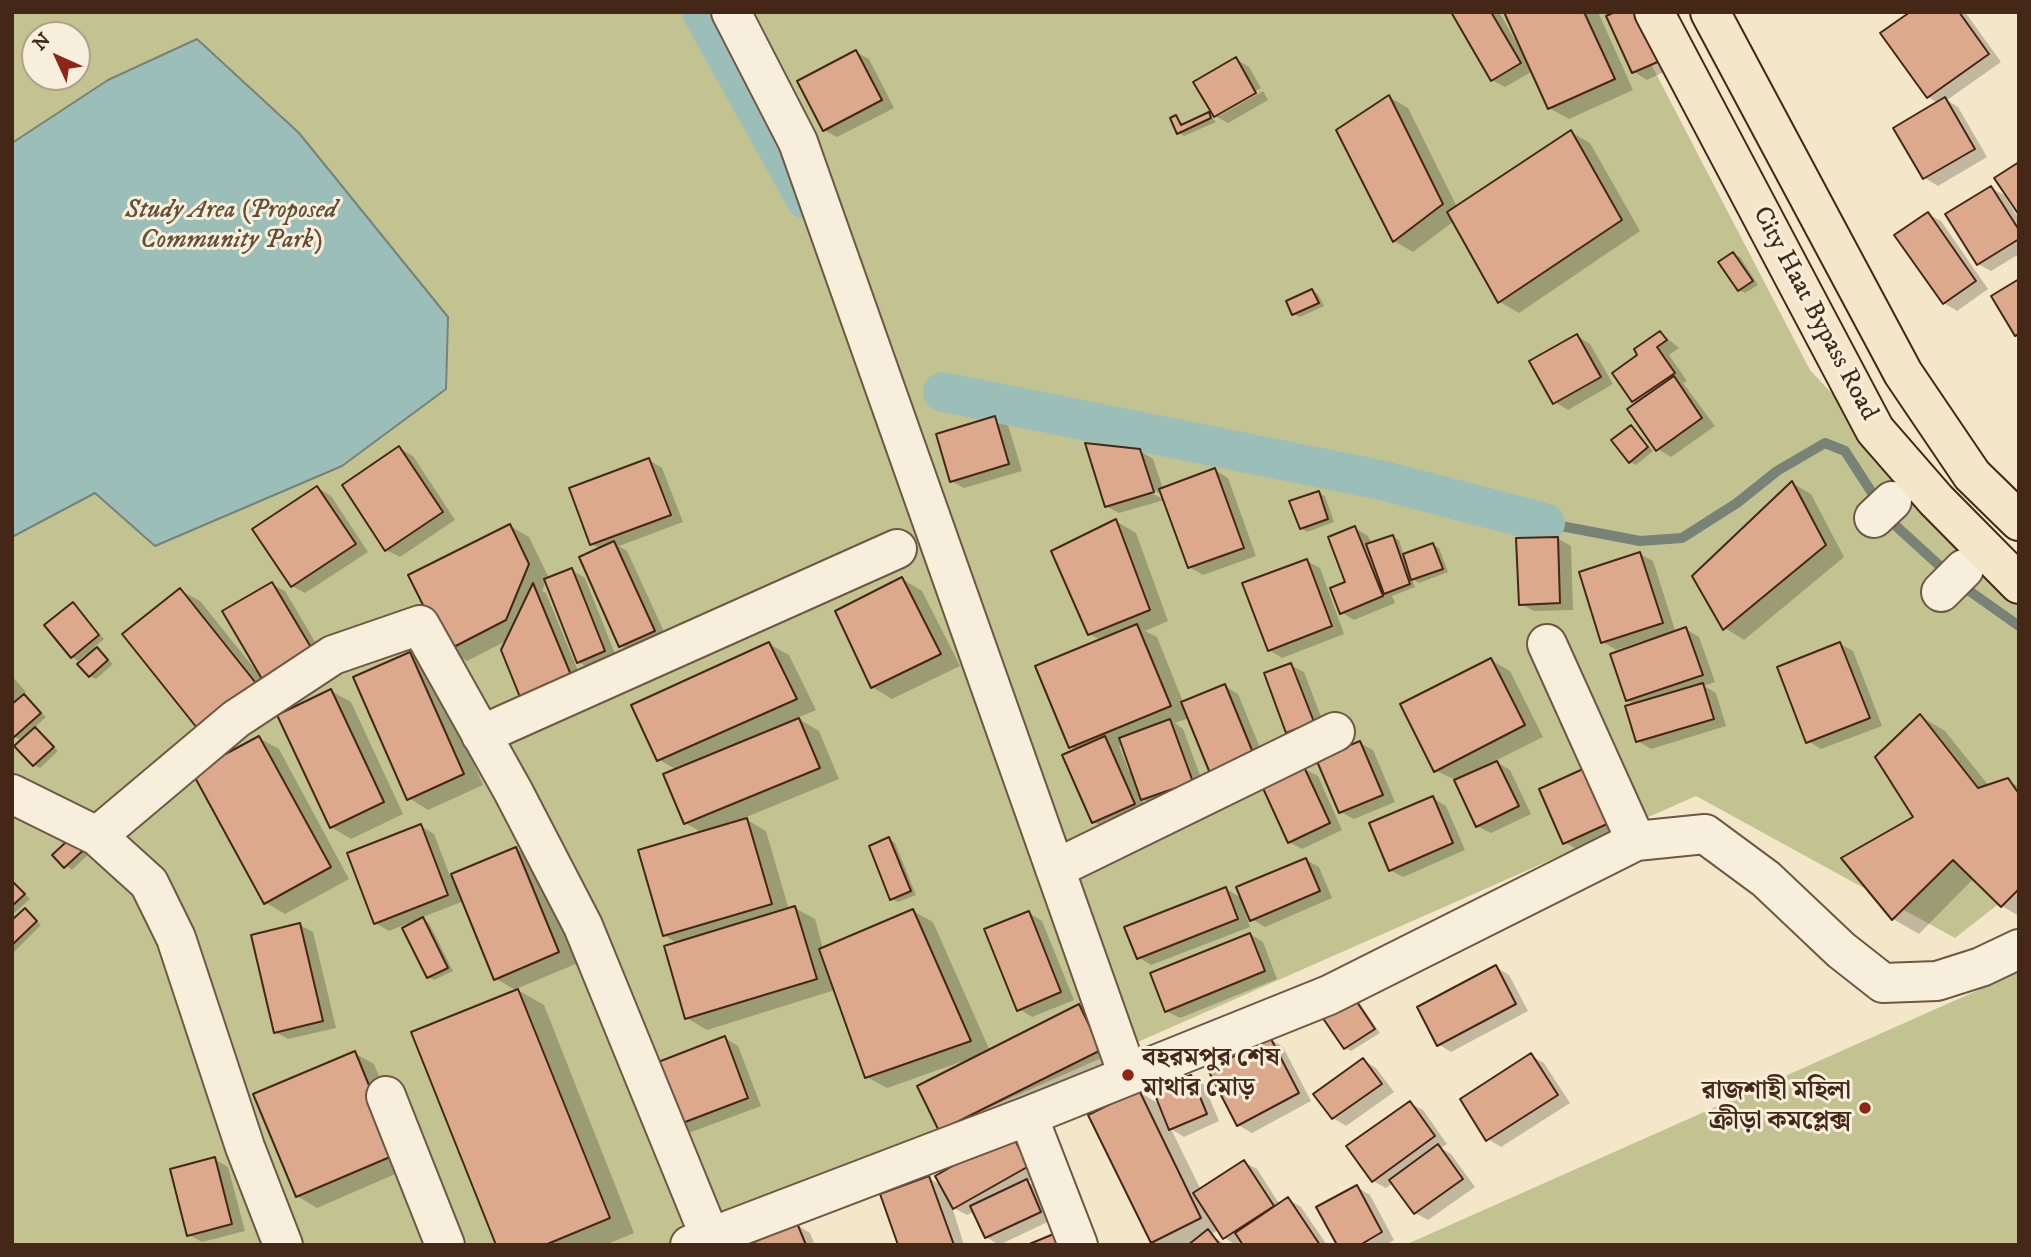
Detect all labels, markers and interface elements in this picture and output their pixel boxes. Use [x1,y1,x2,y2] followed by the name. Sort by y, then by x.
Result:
[21,21,91,91] north arrow
[29,29,56,56] text: N
[125,196,337,258] park label: Study Area (Proposed Community Park)
[1744,202,1884,426] street label: City Haat Bypass Road
[1142,1044,1280,1106] place label: বহরমপুর শেষ মাথার মোড়
[1120,1067,1136,1083] marker: বহরমপুর শেষ মাথার মোড়
[1702,1077,1851,1138] place label: রাজশাহী মহিলা ক্রীড়া কমপ্লেক্স
[1857,1100,1873,1116] marker: রাজশাহী মহিলা ক্রীড়া কমপ্লেক্স

